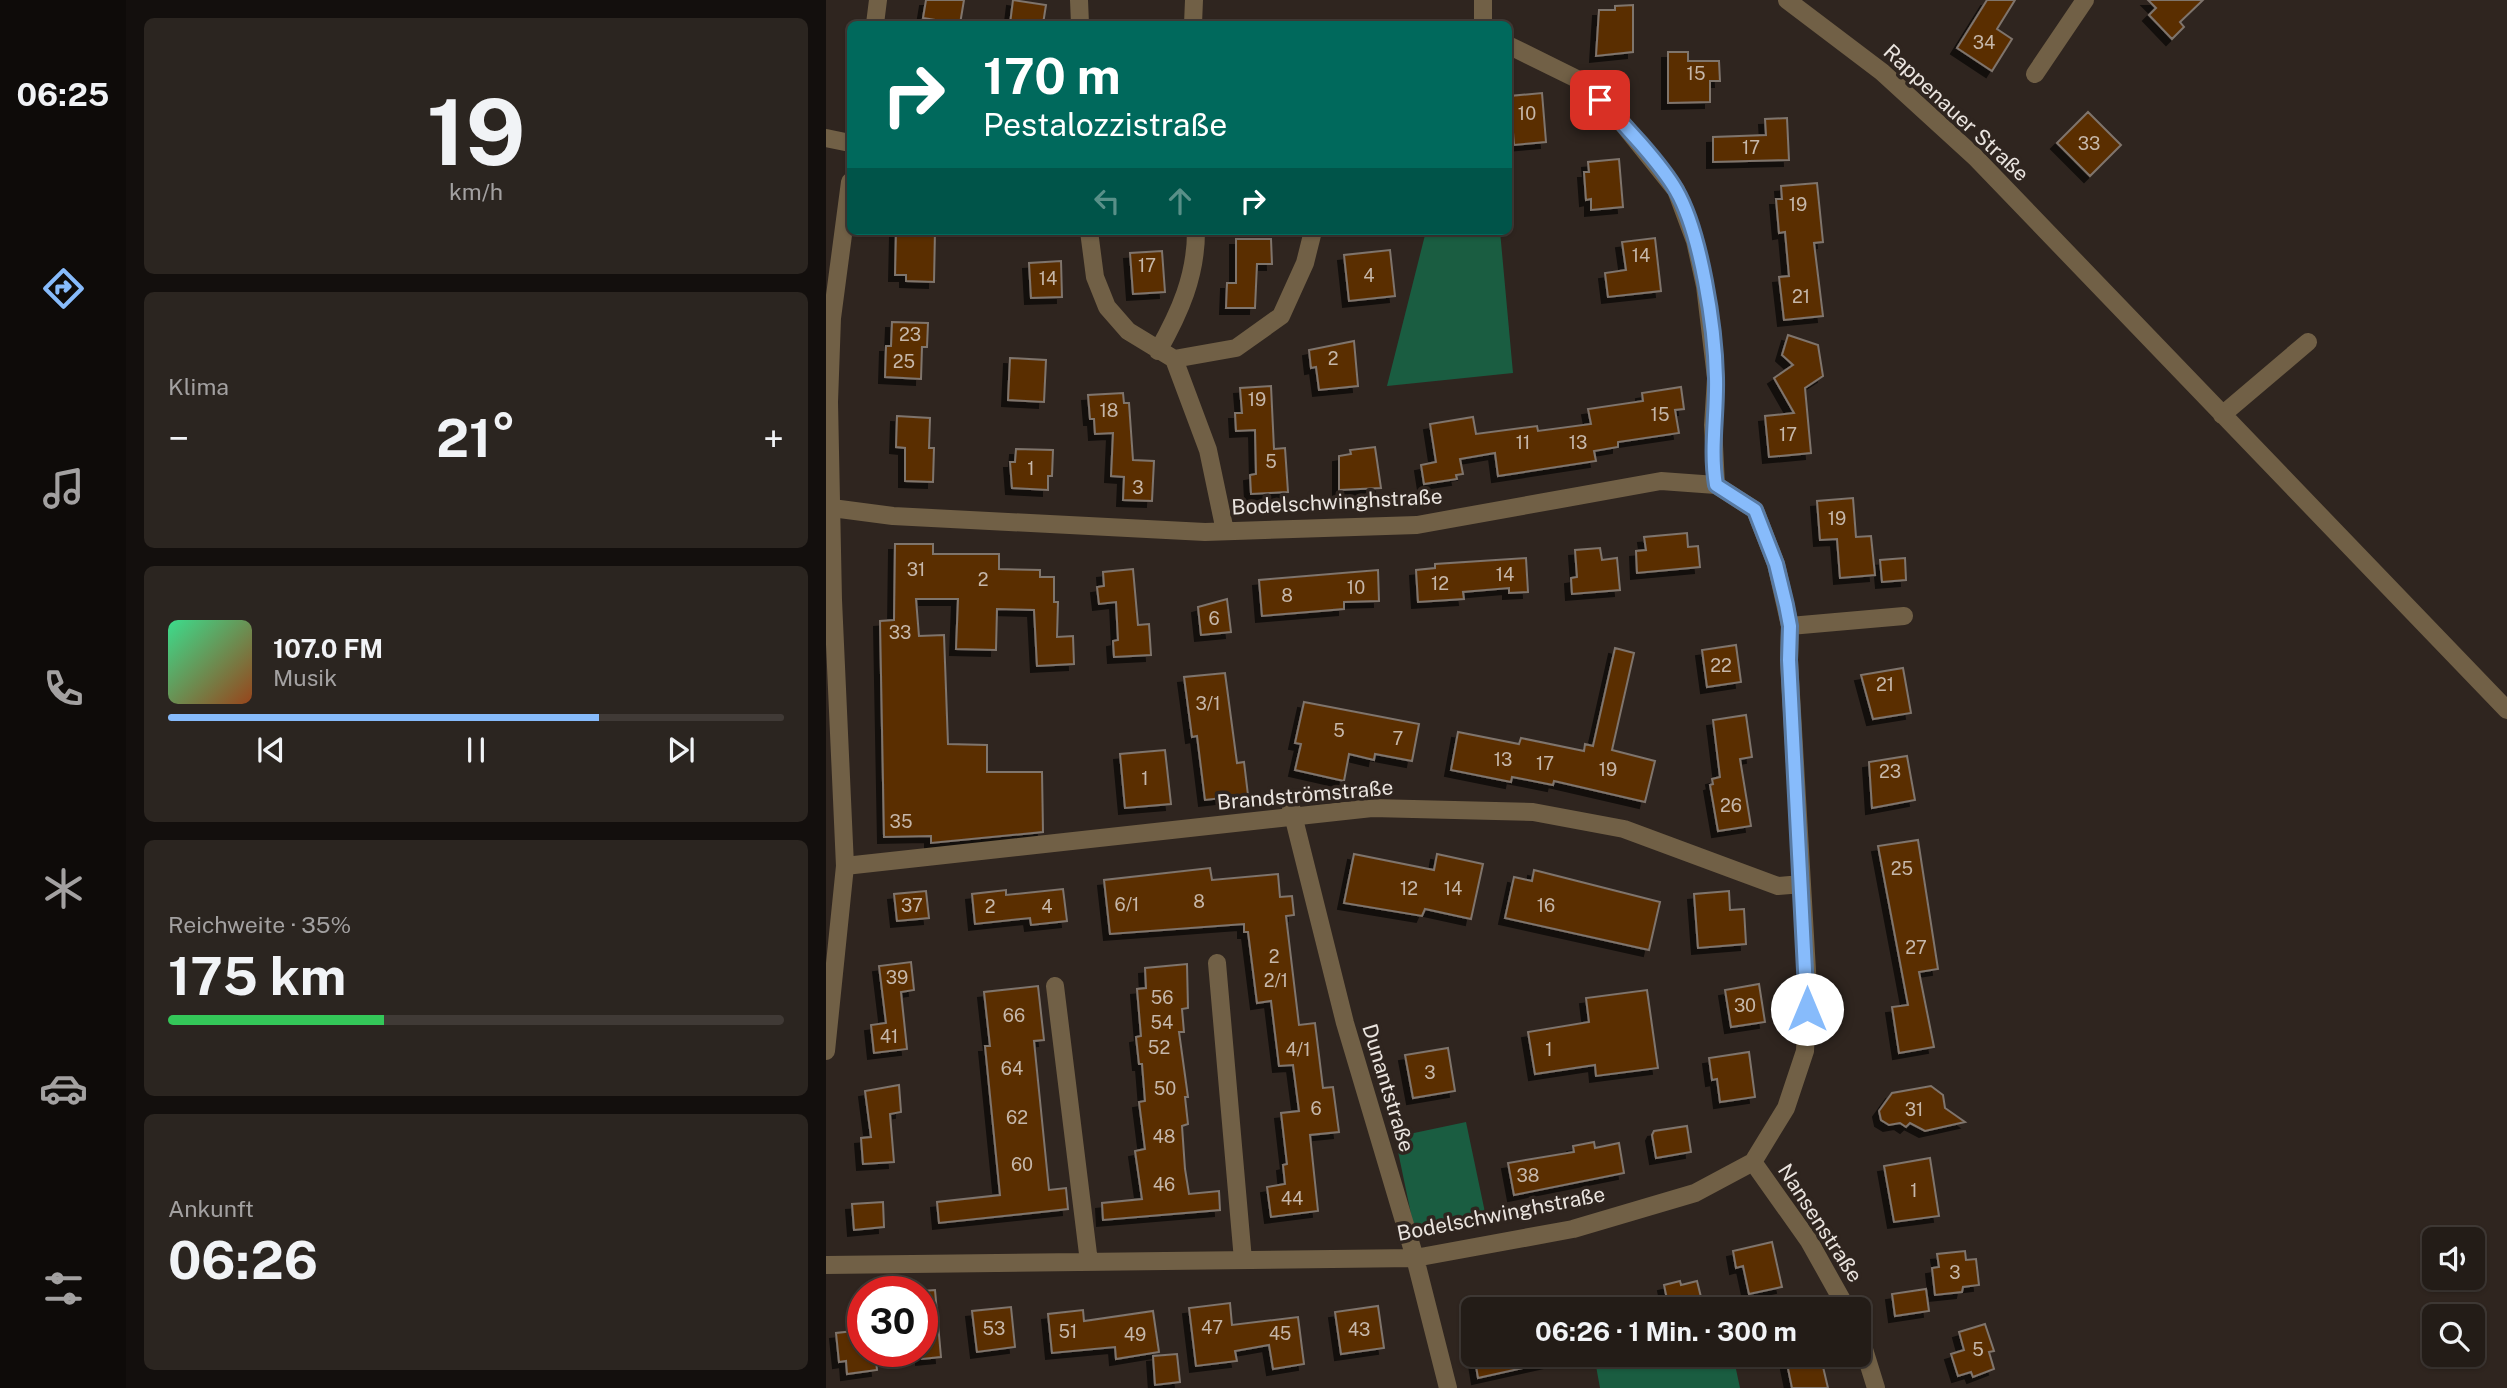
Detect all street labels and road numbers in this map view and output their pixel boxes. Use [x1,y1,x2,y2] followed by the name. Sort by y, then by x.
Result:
[1879,39,2034,186] street label: Rappenauer Straße
[1231,483,1443,520] street label: Bodelschwinghstraße
[1216,774,1394,815] street label: Brandströmstraße
[1357,1021,1420,1155] street label: Dunantstraße
[1773,1159,1868,1287] street label: Nansenstraße
[1395,1181,1607,1246] street label: Bodelschwinghstraße

